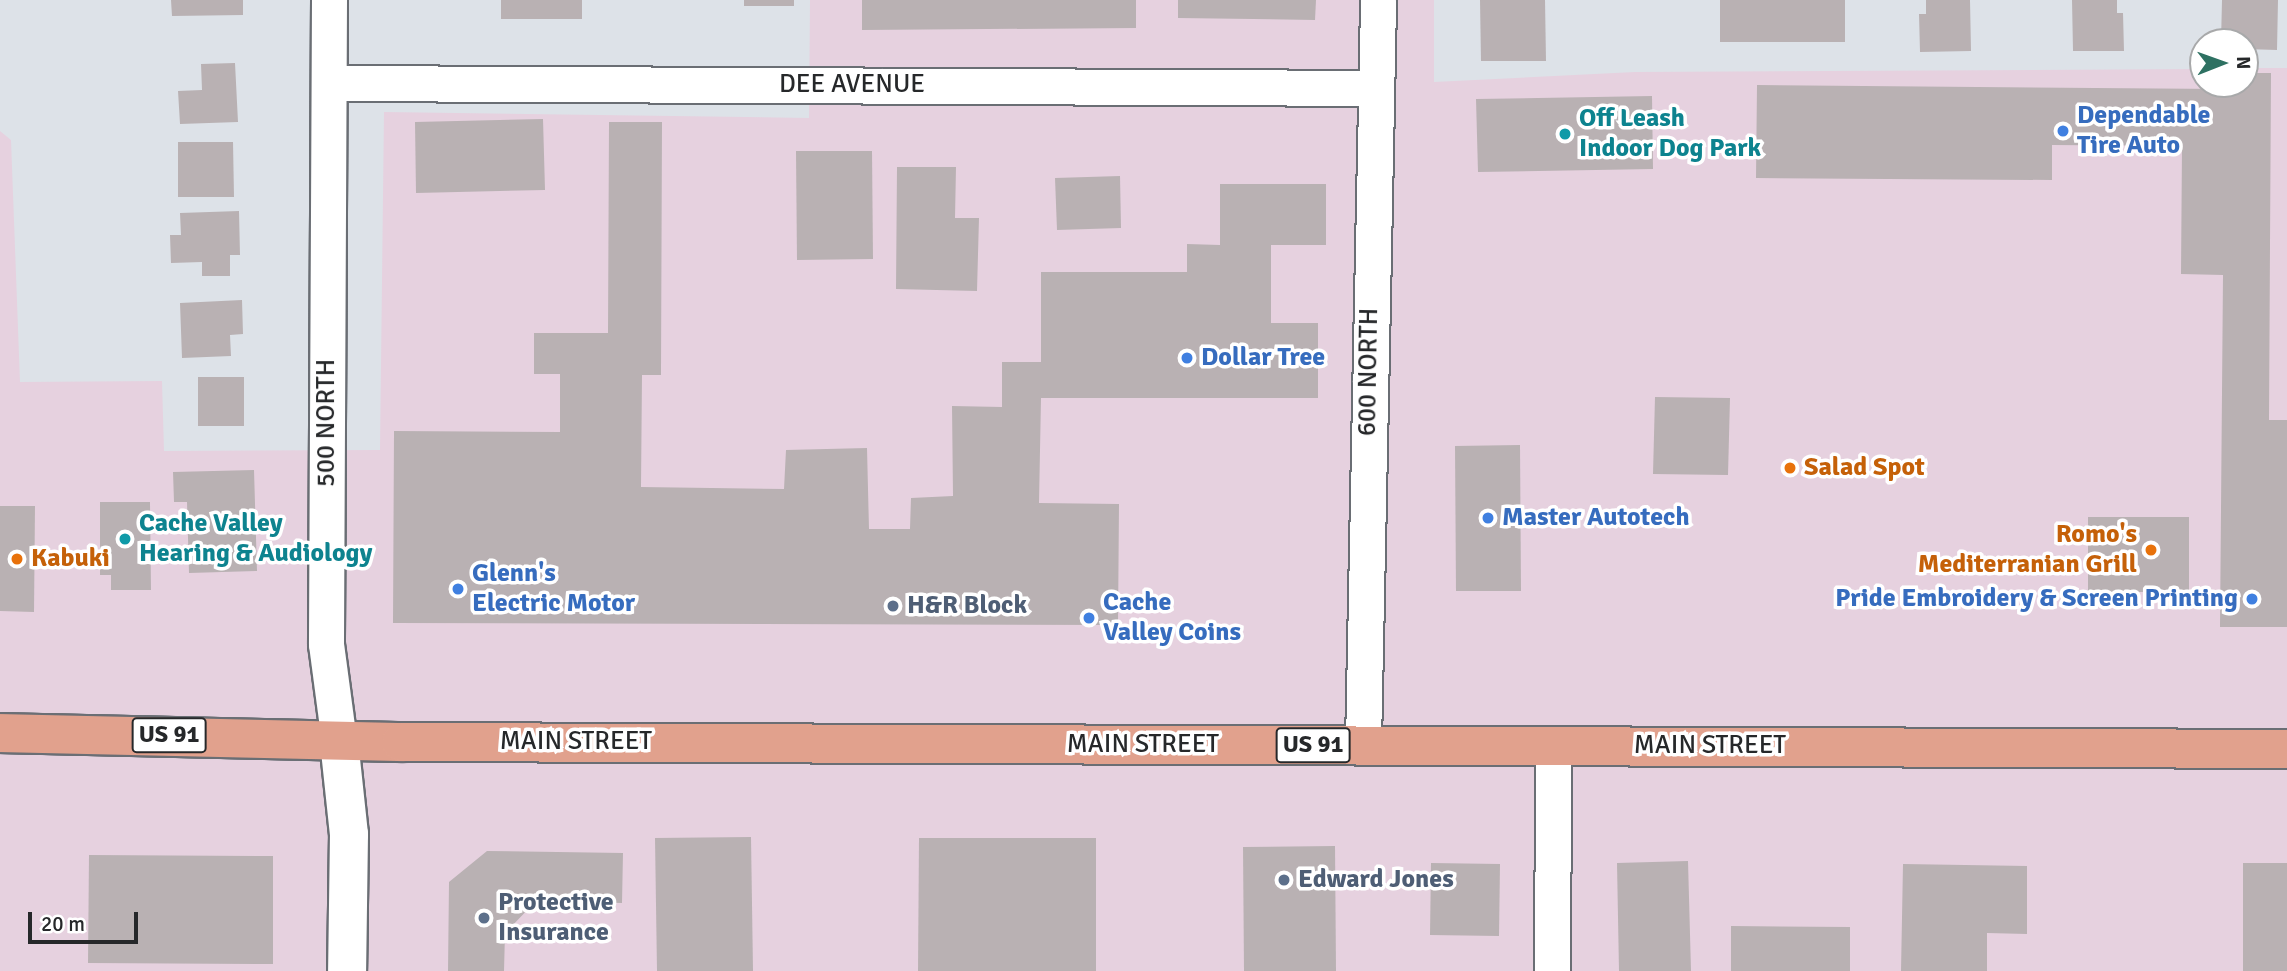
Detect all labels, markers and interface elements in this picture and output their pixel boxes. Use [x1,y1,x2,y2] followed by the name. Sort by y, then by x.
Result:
[2189,28,2259,98] north arrow
[2231,56,2255,69] text: N
[779,69,925,101] street label: DEE AVENUE
[2077,100,2210,162] place label: Dependable Tire Auto
[1579,103,1761,164] place label: Off Leash Indoor Dog Park
[2055,123,2071,139] marker: Dependable Tire Auto
[1557,126,1573,142] marker: Off Leash Indoor Dog Park
[1352,308,1386,436] street label: 600 NORTH
[1201,342,1325,374] place label: Dollar Tree
[1179,350,1195,366] marker: Dollar Tree
[311,359,343,487] street label: 500 NORTH
[1804,452,1925,484] place label: Salad Spot
[1782,460,1798,476] marker: Salad Spot
[1502,502,1689,534] place label: Master Autotech
[139,508,372,570] place label: Cache Valley Hearing & Audiology
[1480,510,1496,526] marker: Master Autotech
[1918,519,2137,580] place label: Romo's Mediterranian Grill
[117,531,133,547] marker: Cache Valley Hearing & Audiology
[2143,542,2159,558] marker: Romo's Mediterranian Grill
[31,543,110,575] place label: Kabuki
[9,551,25,567] marker: Kabuki
[472,558,635,620] place label: Glenn's Electric Motor
[450,581,466,597] marker: Glenn's Electric Motor
[1835,583,2238,615] place label: Pride Embroidery & Screen Printing
[1103,587,1241,648] place label: Cache Valley Coins
[907,590,1027,622] place label: H&R Block
[2244,591,2260,607] marker: Pride Embroidery & Screen Printing
[885,598,901,614] marker: H&R Block
[1081,610,1097,626] marker: Cache Valley Coins
[130,714,208,756] road number: US 91
[1274,724,1352,766] road number: US 91
[500,726,652,758] street label: MAIN STREET
[1067,729,1219,761] street label: MAIN STREET
[1634,730,1786,762] street label: MAIN STREET
[1298,864,1454,896] place label: Edward Jones
[1276,872,1292,888] marker: Edward Jones
[498,887,614,948] place label: Protective Insurance
[32,898,142,942] scale bar
[476,910,492,926] marker: Protective Insurance
[41,911,85,937] text: 20 m

